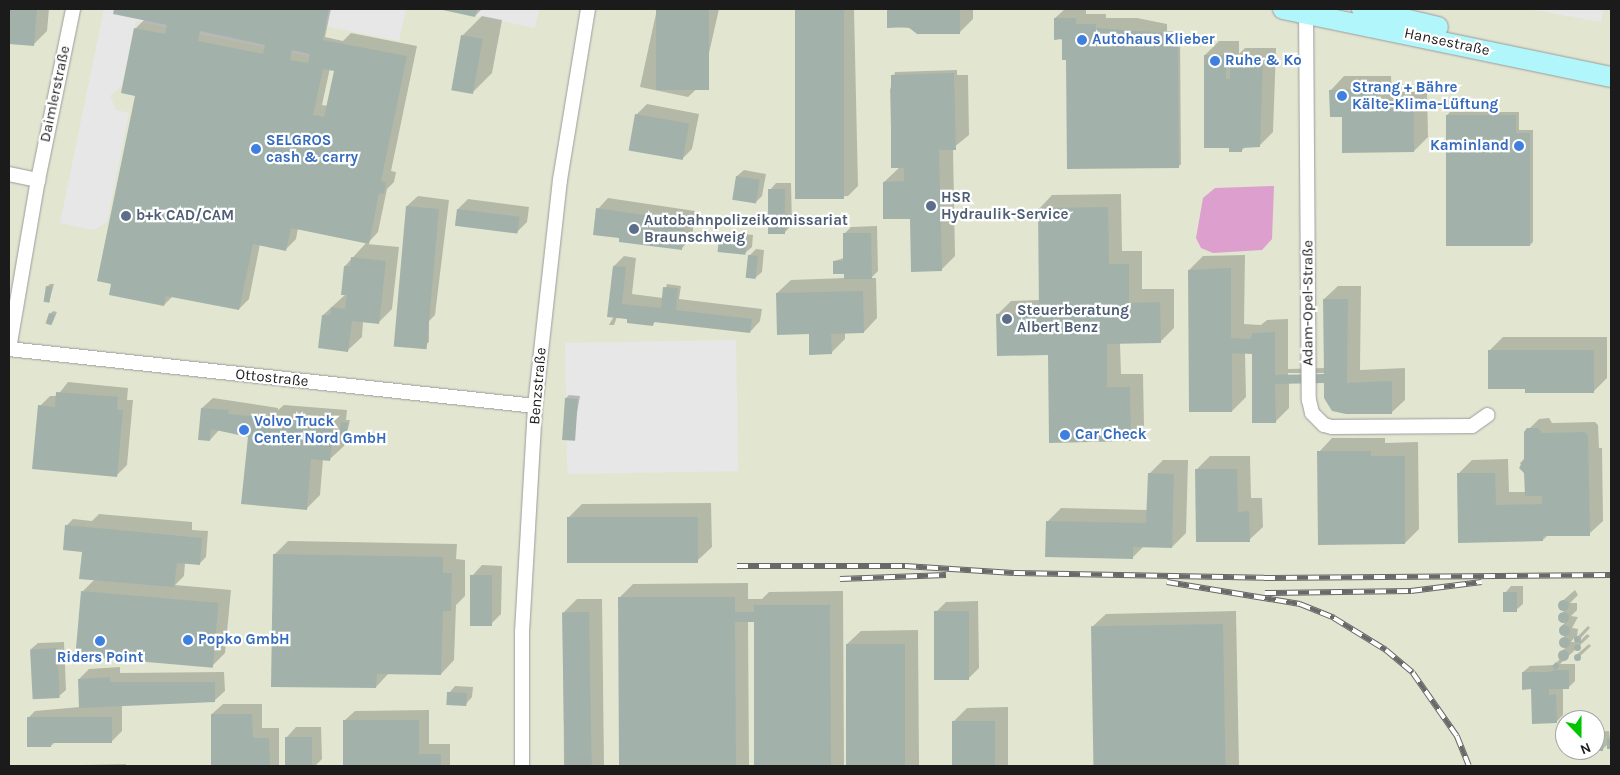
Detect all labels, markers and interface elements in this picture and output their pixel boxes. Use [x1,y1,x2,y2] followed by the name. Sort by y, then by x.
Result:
[1403,24,1491,60] street label: Hansestraße
[1092,31,1215,49] place label: Autohaus Klieber
[1076,34,1088,46] marker: Autohaus Klieber
[36,44,74,144] street label: Daimlerstraße
[1225,52,1302,70] place label: Ruhe & Ko
[1209,55,1221,67] marker: Ruhe & Ko
[1352,78,1498,113] place label: Strang + Bähre Kälte-Klima-Lüftung
[1336,90,1348,102] marker: Strang + Bähre Kälte-Klima-Lüftung
[266,131,358,166] place label: SELGROS cash & carry
[1430,137,1509,155] place label: Kaminland
[1513,140,1525,152] marker: Kaminland
[250,143,262,155] marker: SELGROS cash & carry
[941,188,1068,223] place label: HSR Hydraulik-Service
[925,200,937,212] marker: HSR Hydraulik-Service
[136,207,234,225] place label: b+k CAD/CAM
[120,210,132,222] marker: b+k CAD/CAM
[644,211,848,246] place label: Autobahnpolizeikomissariat Braunschweig
[628,223,640,235] marker: Autobahnpolizeikomissariat Braunschweig
[1299,240,1317,366] street label: Adam-Opel-Straße
[1017,301,1129,336] place label: Steuerberatung Albert Benz
[1001,313,1013,325] marker: Steuerberatung Albert Benz
[526,347,550,425] street label: Benzstraße
[235,365,309,391] street label: Ottostraße
[254,412,387,447] place label: Volvo Truck Center Nord GmbH
[238,424,250,436] marker: Volvo Truck Center Nord GmbH
[1075,426,1147,444] place label: Car Check
[1059,429,1071,441] marker: Car Check
[198,631,290,649] place label: Popko GmbH
[182,634,194,646] marker: Popko GmbH
[94,635,106,647] marker: Riders Point
[57,649,143,667] place label: Riders Point
[1555,710,1605,760] north arrow
[1578,739,1593,758] text: N

